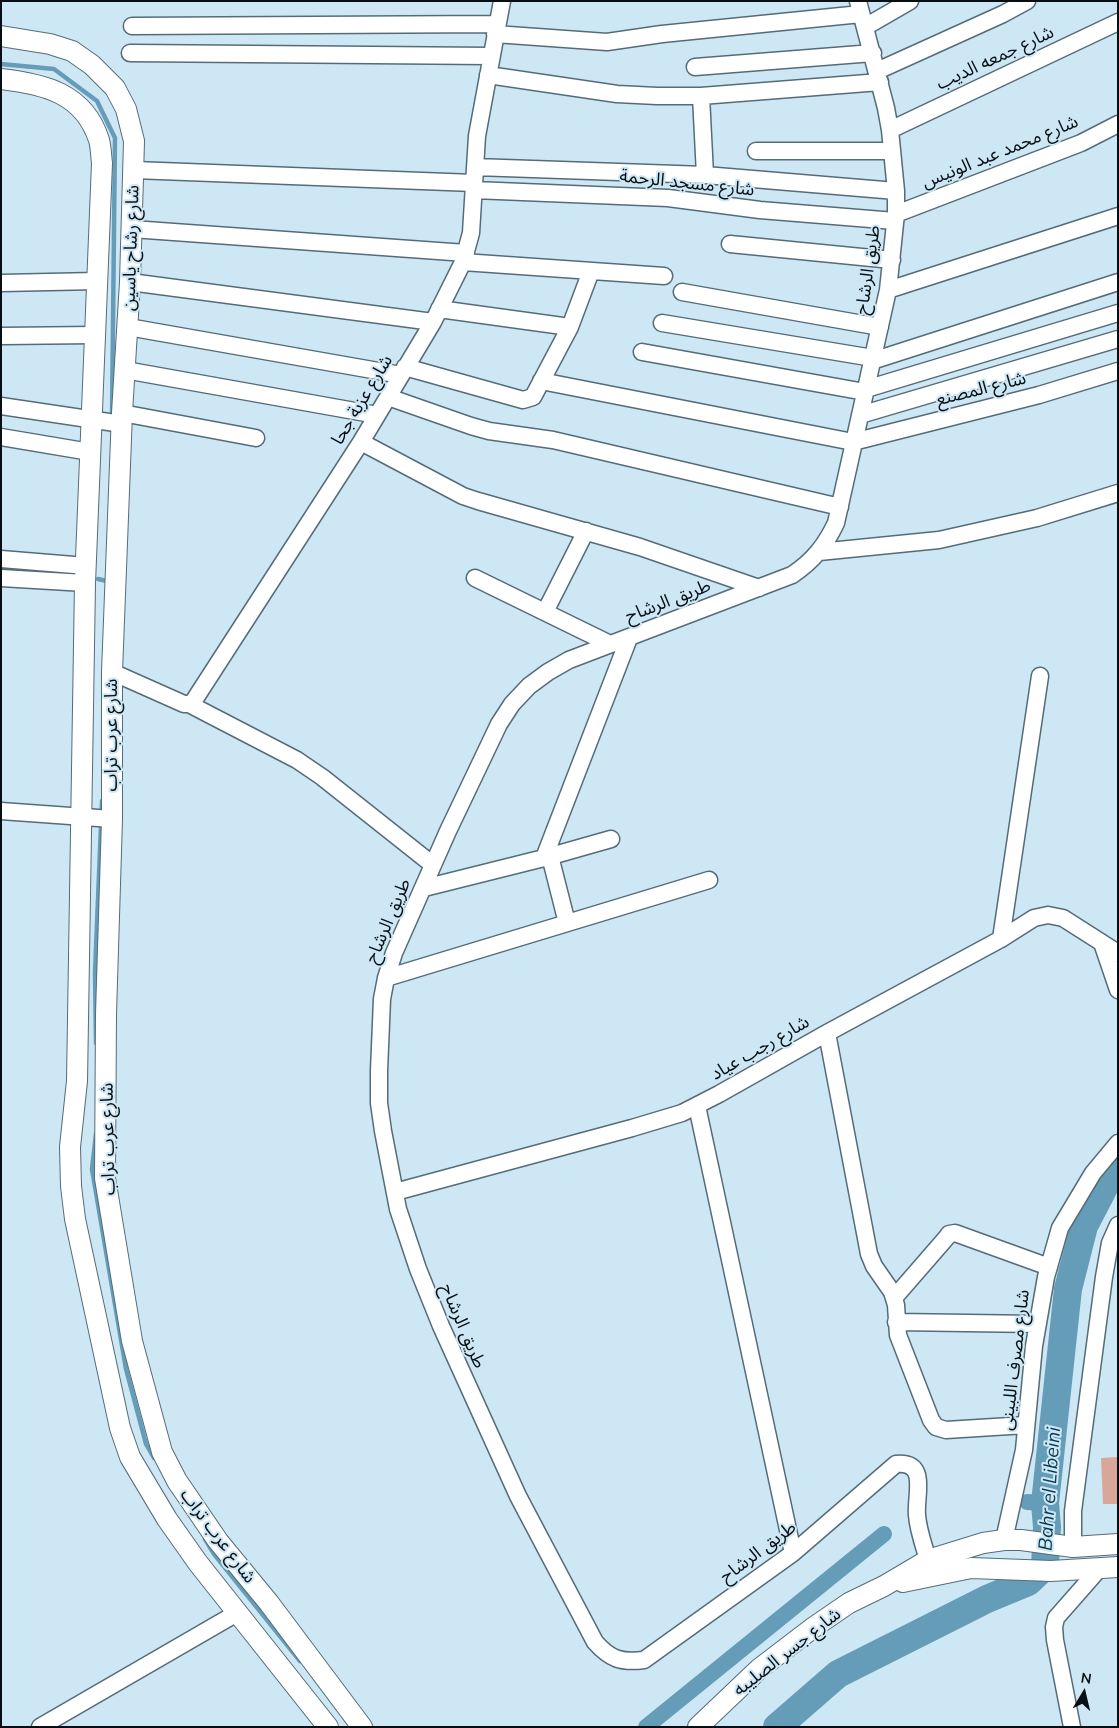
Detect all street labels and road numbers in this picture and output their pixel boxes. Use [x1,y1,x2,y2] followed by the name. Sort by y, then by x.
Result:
[933,21,1057,95] street label: شارع جمعه الديب
[919,111,1081,193] street label: شارع محمد عبد الونيس
[619,165,755,201] street label: شارع مسجد الرحمة
[118,185,144,311] street label: شارع رشاح ياسين
[851,224,885,316] street label: طريق الرشاح
[327,351,397,449] street label: شارع عزبة جحا
[934,367,1028,411] street label: شارع المصنع
[622,575,714,627] street label: طريق الرشاح
[101,679,123,791] street label: شارع عرب تراب
[361,875,415,967] street label: طريق الرشاح
[707,1011,813,1085] street label: شارع رجب عياد
[96,1082,120,1196] street label: شارع عرب تراب
[436,1280,490,1372] street label: طريق الرشاح
[996,1288,1034,1432] street label: شارع مصرف اللبينى
[175,1484,261,1588] street label: شارع عرب تراب
[716,1516,800,1588] street label: طريق الرشاح
[729,1603,845,1701] street label: شارع جسر الصليبه

